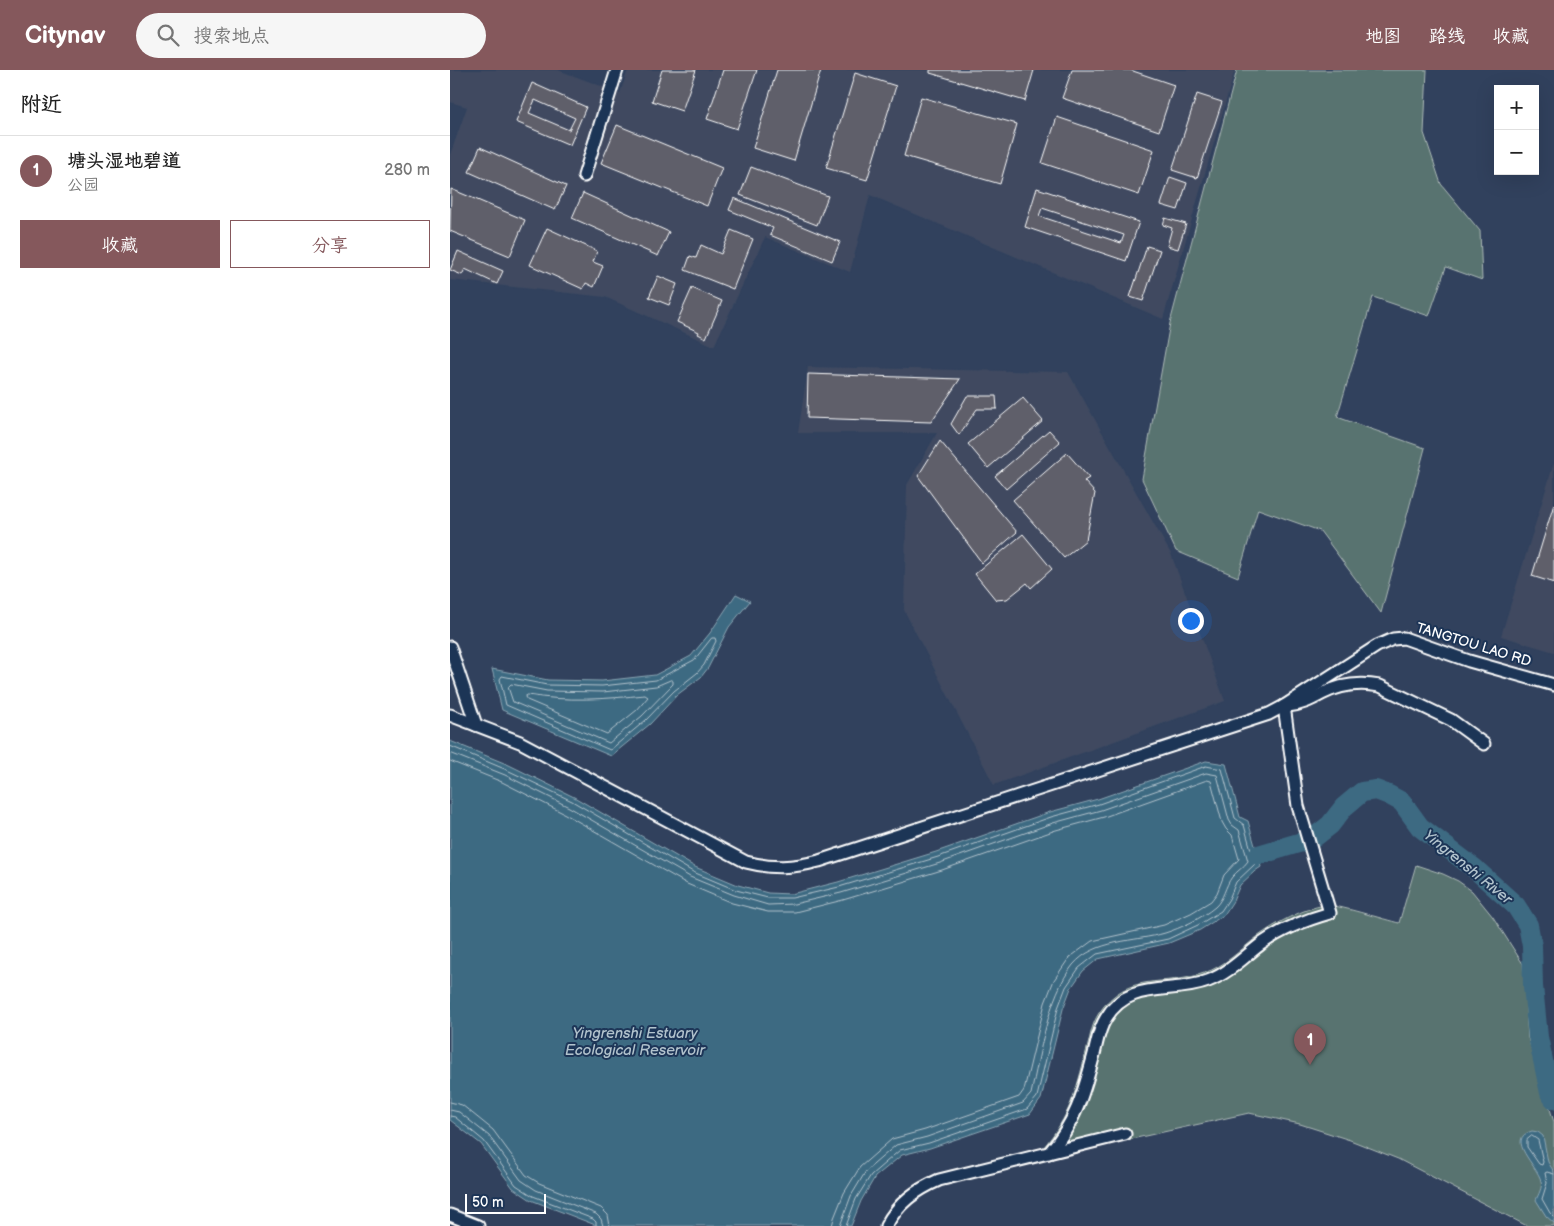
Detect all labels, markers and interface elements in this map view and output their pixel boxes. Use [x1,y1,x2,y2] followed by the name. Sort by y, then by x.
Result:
[136,13,486,58] search box
[25,21,106,50] text: Citynav
[154,21,182,49] icon: search
[194,25,270,48] text: 搜索地点
[1365,26,1401,47] text: 地图
[1429,26,1465,47] text: 路线
[1493,26,1529,47] text: 收藏
[1494,85,1539,175] map controls
[1494,85,1539,130] button: +
[20,92,62,117] text: 附近
[1494,130,1539,175] button: −
[67,150,181,173] text: 塘头湿地碧道
[33,161,39,180] text: 1
[384,161,430,180] text: 280 m
[67,176,99,195] text: 公园
[20,220,220,268] button: 收藏
[230,220,430,268] button: 分享
[1178,608,1204,634] your location
[1414,619,1533,670] street label: TANGTOU LAO RD
[1420,826,1517,910] water label: Yingrenshi River
[565,1024,706,1060] water label: Yingrenshi Estuary Ecological Reservoir
[1294,1024,1326,1065] pin: 1
[465,1191,546,1214] scale bar
[472,1194,504,1211] text: 50 m

